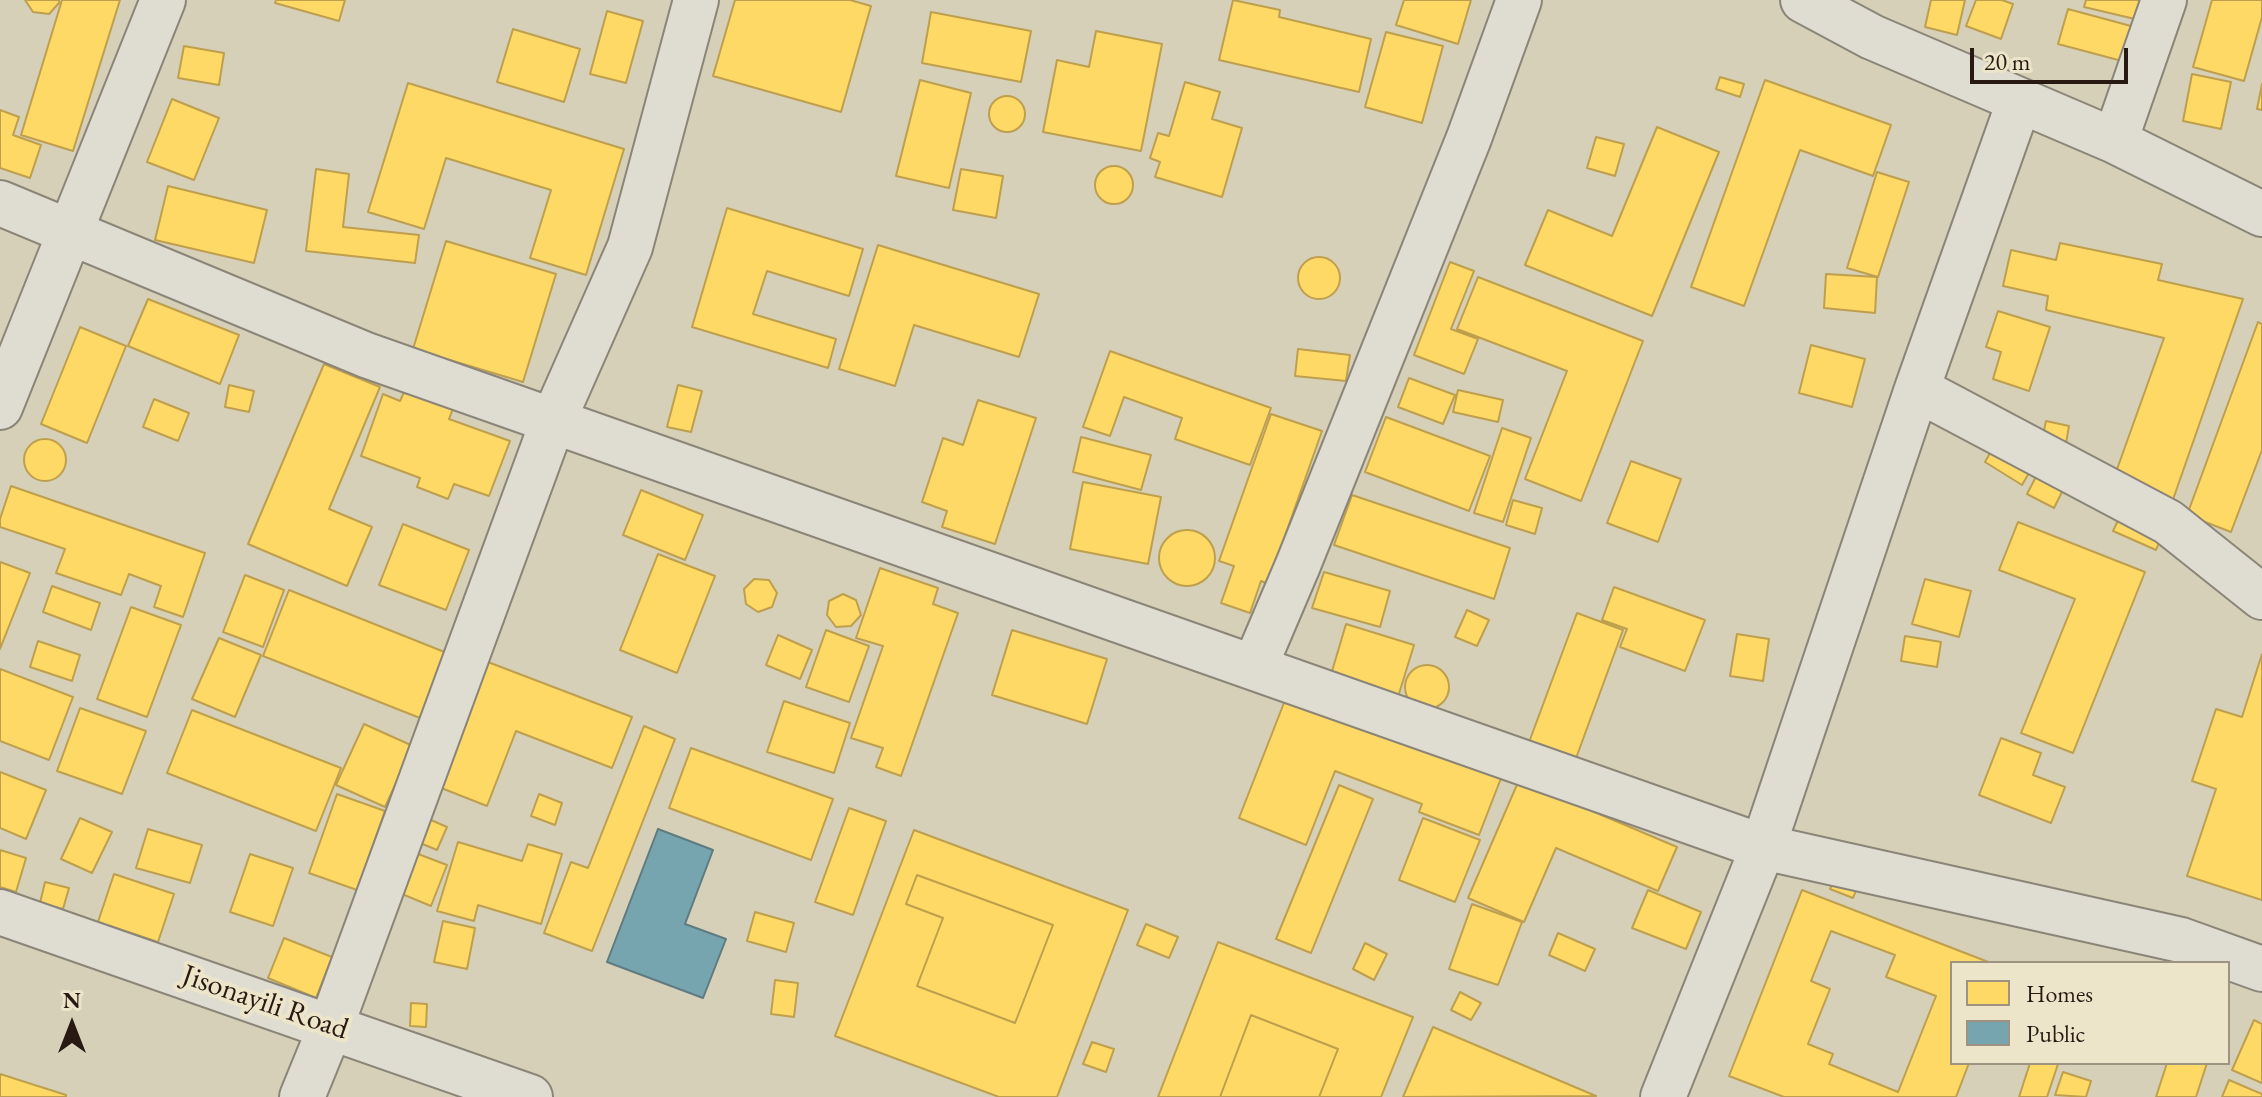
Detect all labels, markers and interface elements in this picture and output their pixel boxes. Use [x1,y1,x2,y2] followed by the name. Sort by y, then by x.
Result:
[1974,32,2132,82] scale bar
[1984,46,2031,77] text: 20 m
[177,958,353,1048] street label: Jisonayili Road
[1950,961,2230,1065] legend
[2026,978,2093,1009] text: Homes
[32,985,112,1065] north arrow
[63,986,81,1015] text: N
[2026,1018,2085,1049] text: Public

